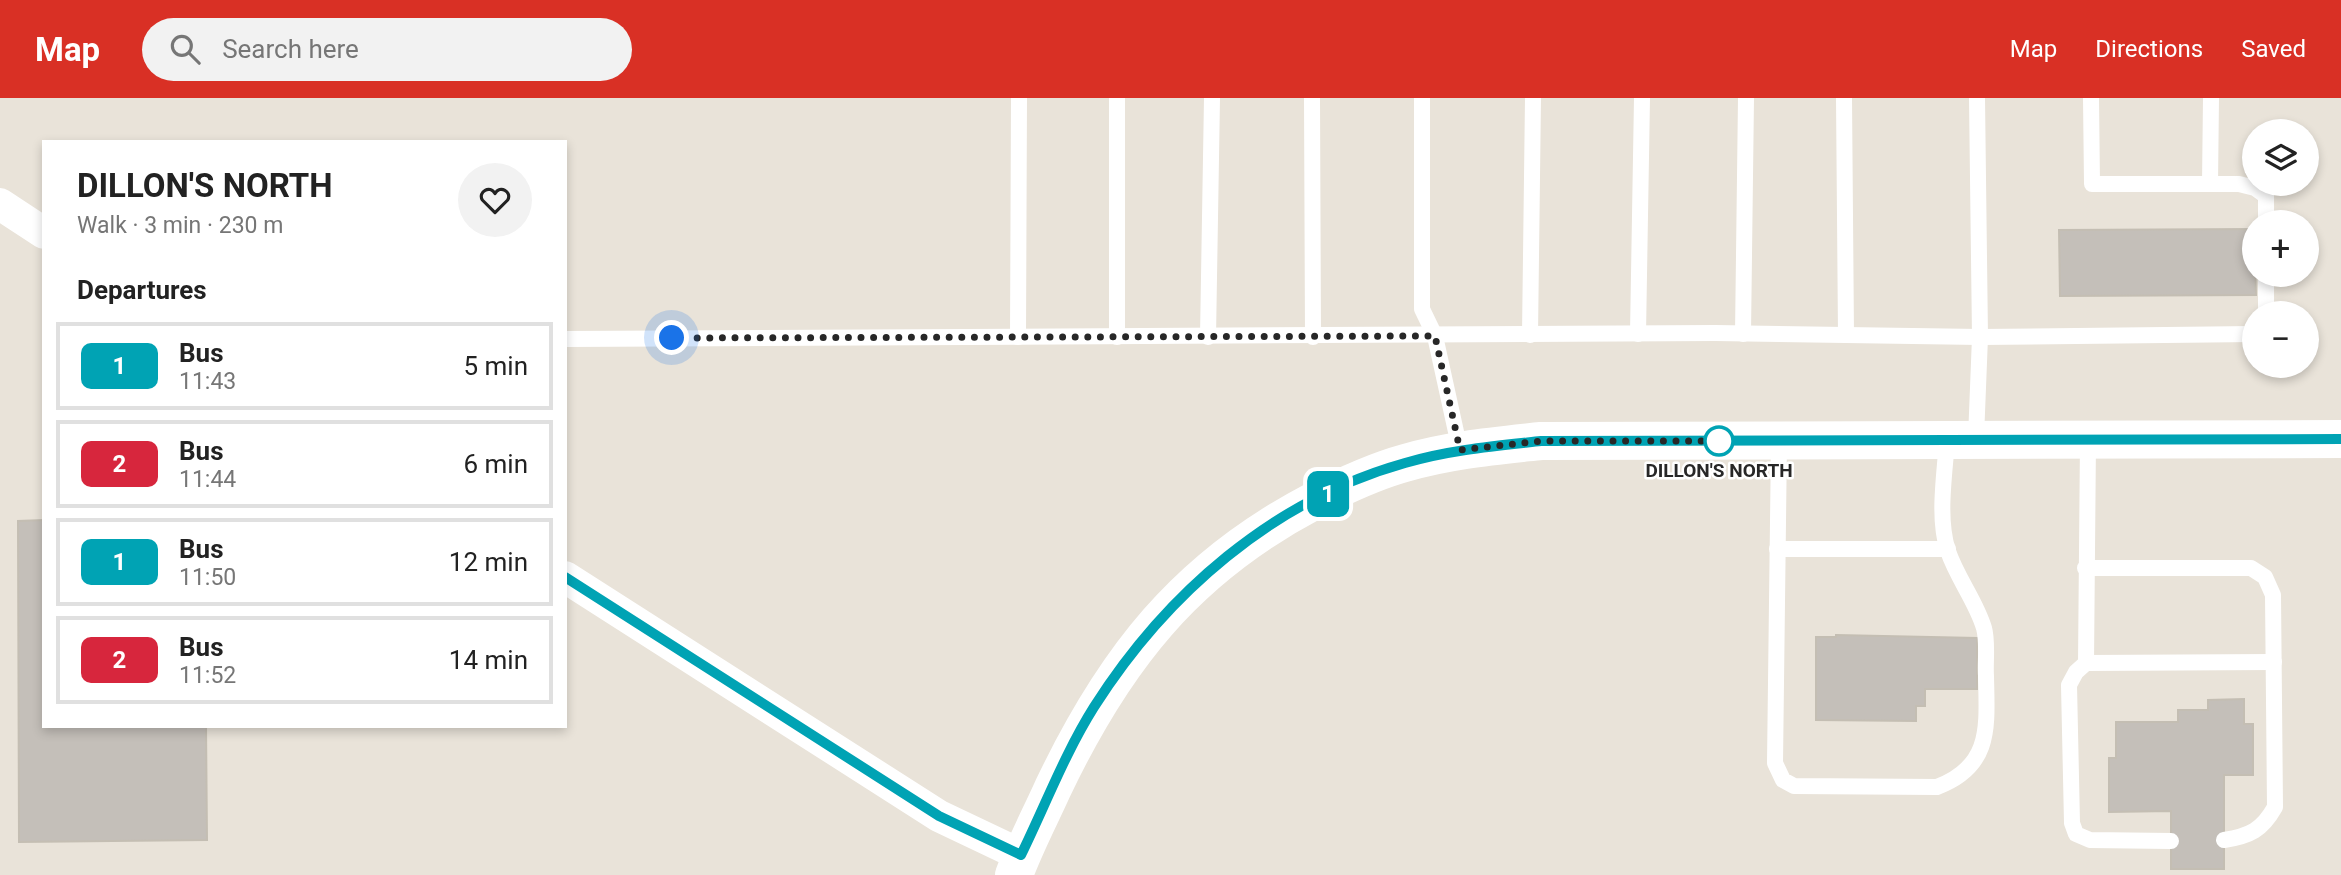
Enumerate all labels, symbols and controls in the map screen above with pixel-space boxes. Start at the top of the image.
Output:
search box [142,18,632,81]
text: Map [35,30,100,69]
icon: search [166,30,204,68]
text: Search here [222,34,359,64]
text: Map [2010,35,2057,63]
text: Directions [2095,35,2203,63]
text: Saved [2241,35,2306,63]
map controls [2242,119,2319,378]
button: layers [2242,119,2319,196]
button: heart [458,163,532,237]
text: DILLON'S NORTH [77,166,333,205]
button: + [2242,210,2319,287]
text: Walk · 3 min · 230 m [77,212,283,239]
text: Departures [77,275,207,305]
button: − [2242,301,2319,378]
your location [654,320,689,355]
text: Bus [179,338,224,368]
text: 5 min [463,351,528,381]
text: 1 [113,352,126,380]
text: 11:43 [179,368,236,395]
marker: DILLON'S NORTH [1704,426,1734,456]
text: Bus [179,436,224,466]
text: 6 min [463,449,528,479]
text: 2 [113,450,126,478]
place label: DILLON'S NORTH [1645,459,1793,482]
text: 11:44 [179,466,236,493]
line badge: 1 [1305,471,1351,517]
text: 1 [1321,480,1335,508]
text: Bus [179,534,224,564]
text: 12 min [449,547,528,577]
text: 1 [113,548,126,576]
text: 11:50 [179,564,236,591]
text: Bus [179,632,224,662]
text: 14 min [449,645,528,675]
text: 2 [113,646,126,674]
text: 11:52 [179,662,236,689]

